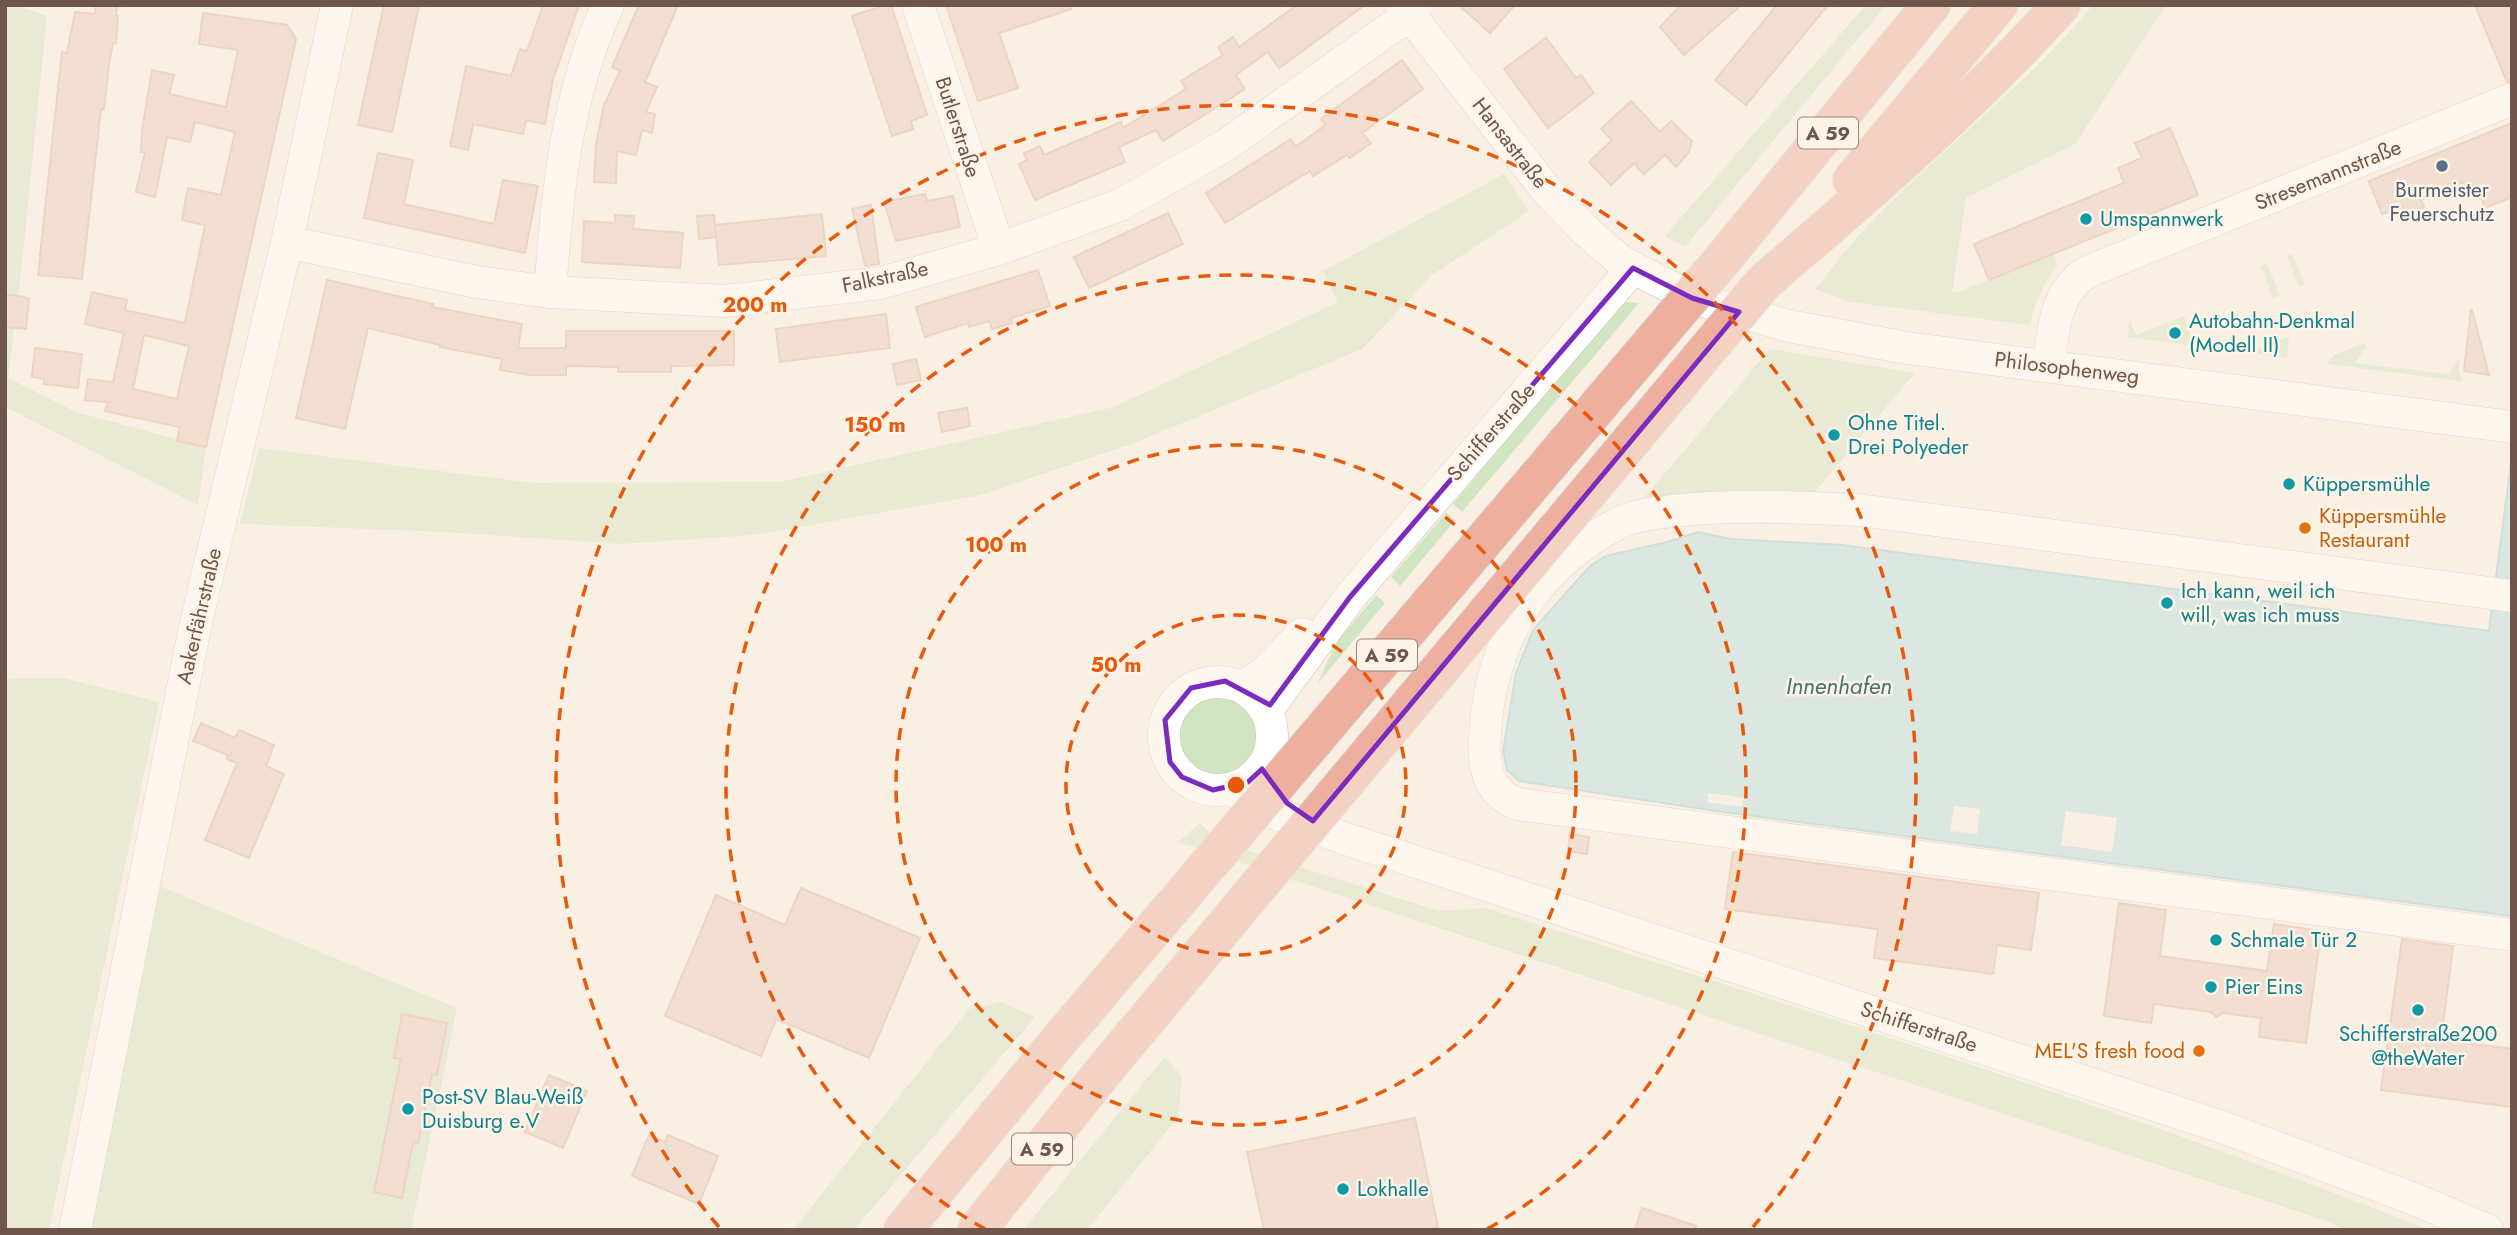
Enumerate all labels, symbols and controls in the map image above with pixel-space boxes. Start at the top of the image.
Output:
street label: Butlerstraße [928,73,988,181]
street label: Hansastraße [1465,91,1555,195]
road number: A 59 [1798,118,1858,148]
street label: Stresemannstraße [2250,132,2406,218]
marker: Burmeister Feuerschutz [2434,158,2450,174]
place label: Burmeister Feuerschutz [2390,175,2495,229]
place label: Umspannwerk [2100,204,2224,234]
marker: Umspannwerk [2078,211,2094,227]
street label: Falkstraße [839,253,931,301]
text: 200 m [722,290,788,320]
place label: Autobahn-Denkmal (Modell II) [2189,306,2355,360]
marker: Autobahn-Denkmal (Modell II) [2167,325,2183,341]
street label: Philosophenweg [1993,344,2141,392]
street label: Schifferstraße [1440,376,1542,488]
place label: Ohne Titel. Drei Polyeder [1848,408,1969,462]
text: 150 m [844,410,906,440]
marker: Ohne Titel. Drei Polyeder [1826,427,1842,443]
place label: Küppersmühle [2303,469,2431,499]
marker: Küppersmühle [2281,476,2297,492]
place label: Küppersmühle Restaurant [2319,501,2447,555]
marker: Küppersmühle Restaurant [2297,520,2313,536]
text: 100 m [965,530,1027,560]
street label: Aakerfährstraße [169,545,229,687]
place label: Ich kann, weil ich will, was ich muss [2181,576,2339,630]
marker: Ich kann, weil ich will, was ich muss [2159,595,2175,611]
road number: A 59 [1357,640,1417,670]
text: 50 m [1091,650,1141,680]
water label: Innenhafen [1786,669,1892,703]
centre of rings [1224,773,1248,797]
place label: Schmale Tür 2 [2230,925,2357,955]
marker: Schmale Tür 2 [2208,932,2224,948]
place label: Pier Eins [2225,972,2303,1002]
marker: Pier Eins [2203,979,2219,995]
street label: Schifferstraße [1857,994,1982,1060]
marker: Schifferstraße200 @theWater [2410,1002,2426,1018]
place label: Schifferstraße200 @theWater [2339,1019,2497,1073]
place label: MEL'S fresh food [2035,1036,2185,1066]
marker: MEL'S fresh food [2191,1043,2207,1059]
place label: Post-SV Blau-Weiß Duisburg e.V [422,1082,583,1136]
marker: Post-SV Blau-Weiß Duisburg e.V [400,1101,416,1117]
road number: A 59 [1012,1134,1072,1164]
place label: Lokhalle [1357,1174,1429,1204]
marker: Lokhalle [1335,1181,1351,1197]

